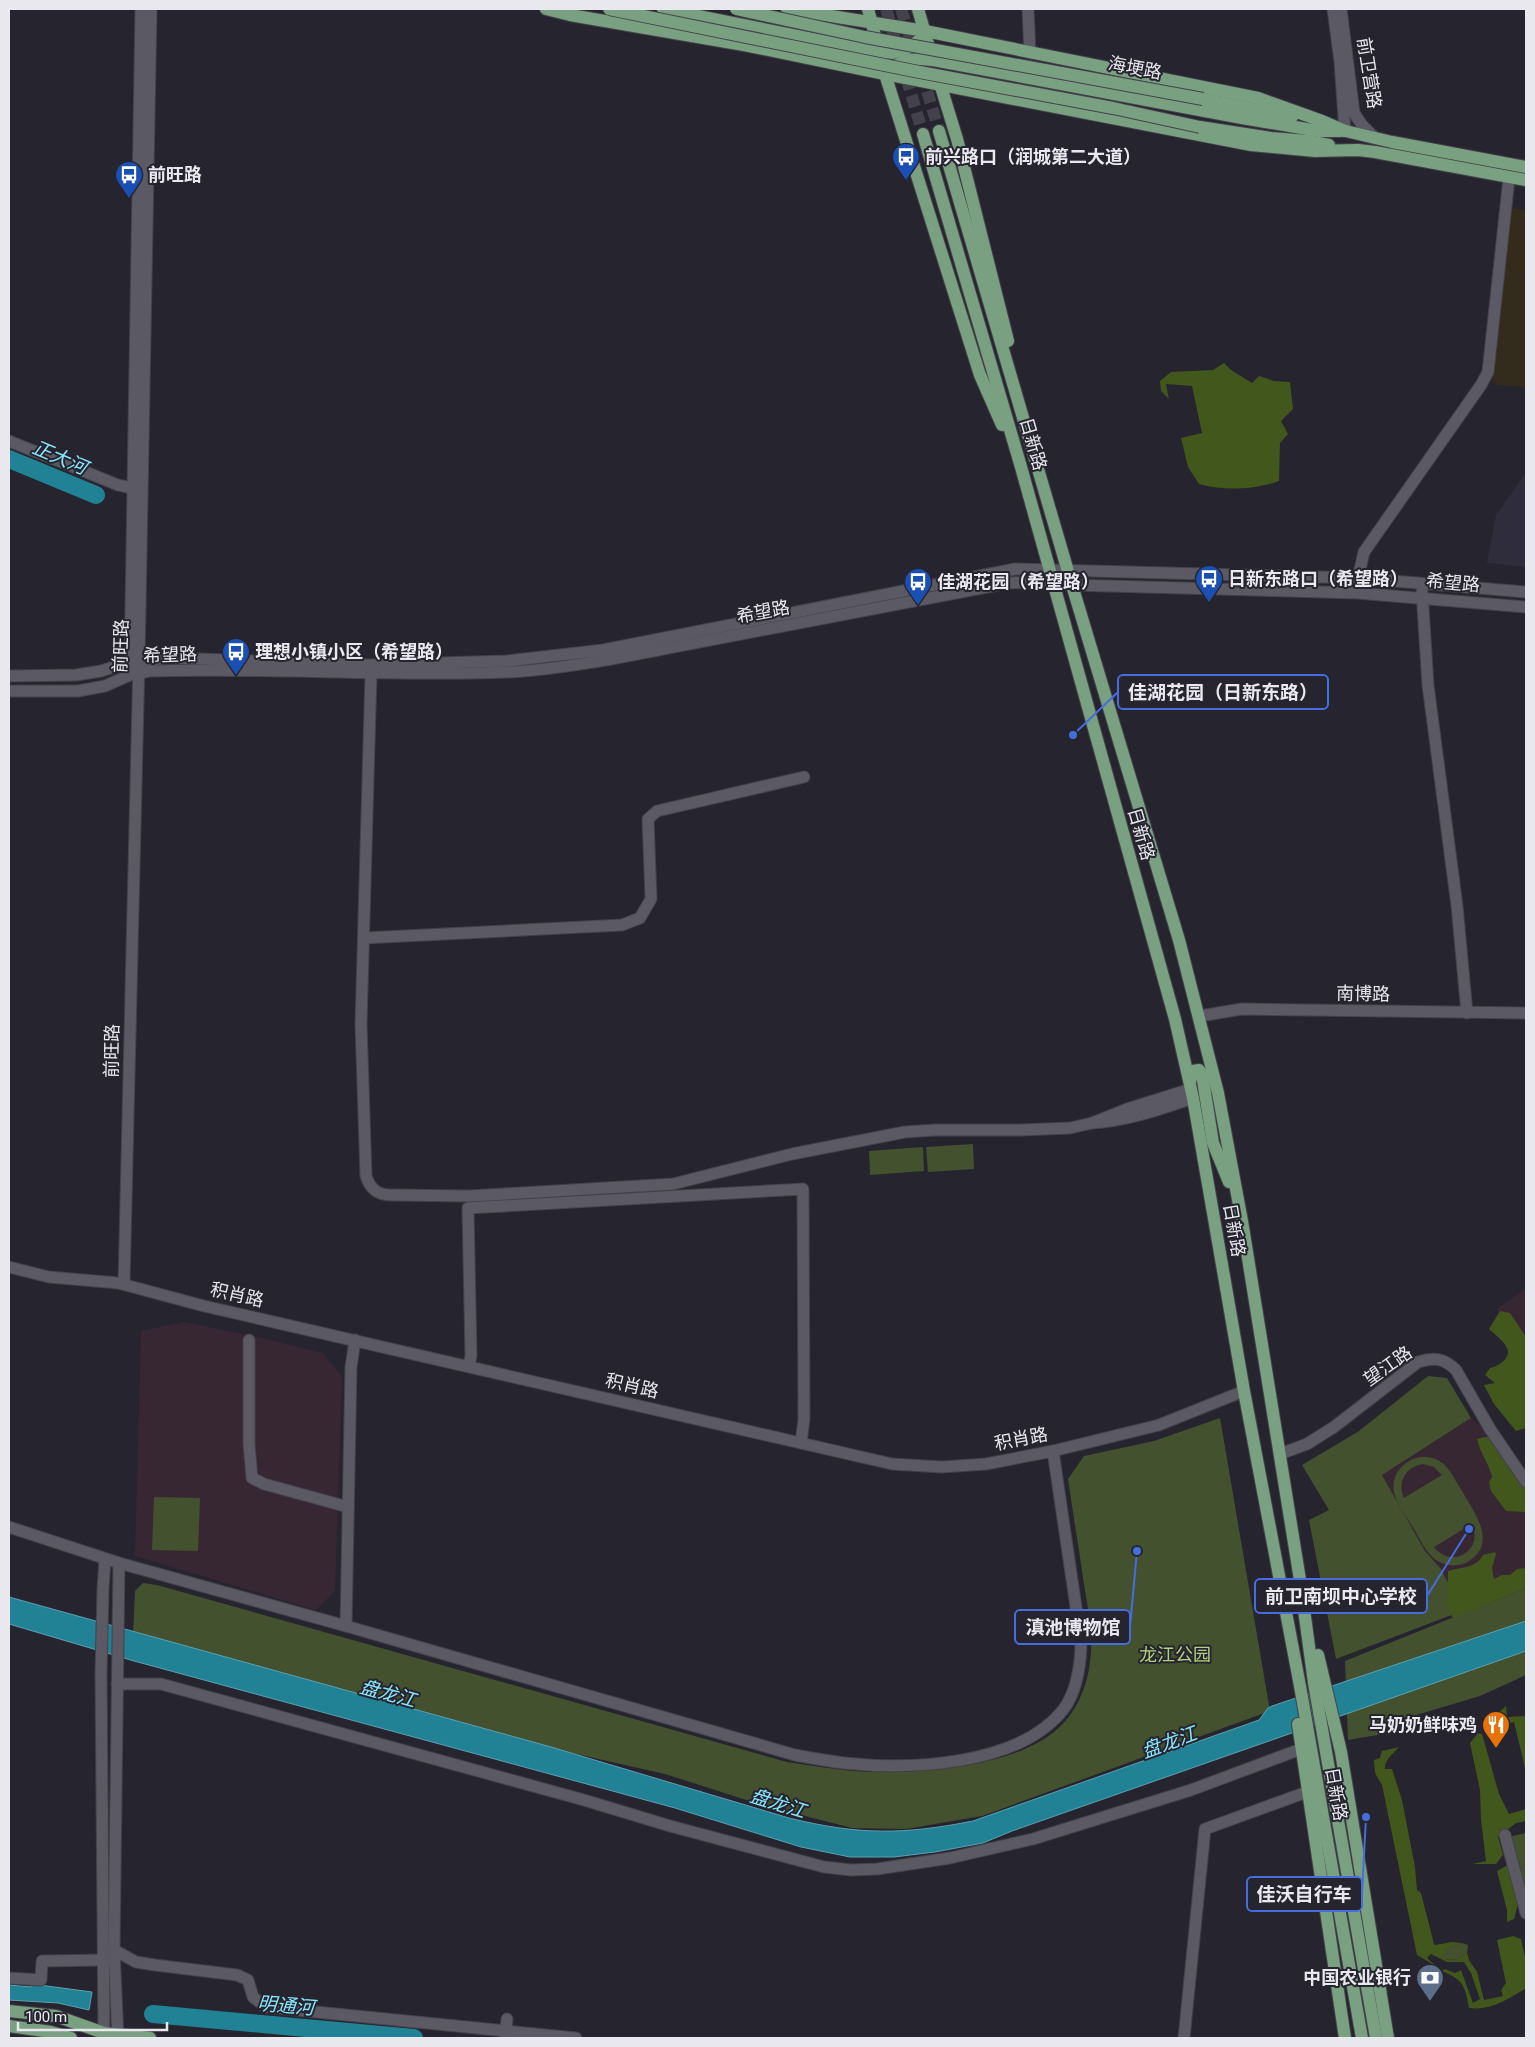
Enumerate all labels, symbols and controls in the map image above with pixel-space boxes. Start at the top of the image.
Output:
street label: 前卫营路 [1353,36,1385,110]
street label: 海埂路 [1107,52,1164,83]
bus stop icon: 前兴路口（润城第二大道） [891,142,921,181]
place label: 前兴路口（润城第二大道） [925,146,1141,167]
bus stop icon: 前旺路 [114,160,144,199]
place label: 前旺路 [148,164,202,185]
street label: 日新路 [1016,415,1051,473]
water label: 正大河 [29,436,94,481]
bus stop icon: 日新东路口（希望路） [1194,564,1224,603]
bus stop icon: 佳湖花园（希望路） [903,567,933,606]
place label: 日新东路口（希望路） [1228,568,1408,589]
street label: 希望路 [1425,570,1481,595]
place label: 佳湖花园（希望路） [937,571,1099,592]
street label: 希望路 [734,596,791,627]
street label: 前旺路 [109,619,132,673]
bus stop icon: 理想小镇小区（希望路） [221,637,251,676]
place label: 理想小镇小区（希望路） [255,641,453,662]
street label: 希望路 [143,643,197,666]
callout: 佳湖花园（日新东路） [1118,675,1328,709]
text: 佳湖花园（日新东路） [1128,681,1318,704]
street label: 日新路 [1124,805,1159,863]
street label: 南博路 [1336,983,1390,1004]
street label: 前旺路 [101,1024,122,1078]
street label: 日新路 [1219,1202,1250,1258]
street label: 积肖路 [208,1278,266,1311]
street label: 望江路 [1360,1342,1416,1390]
street label: 积肖路 [603,1369,661,1402]
street label: 积肖路 [992,1423,1049,1454]
callout: 前卫南坝中心学校 [1255,1579,1427,1613]
text: 前卫南坝中心学校 [1265,1585,1417,1608]
callout: 滇池博物馆 [1015,1610,1130,1644]
text: 滇池博物馆 [1025,1616,1121,1639]
park label: 龙江公园 [1139,1644,1211,1665]
water label: 盘龙江 [357,1675,420,1712]
restaurant icon: 马奶奶鲜味鸡 [1481,1710,1511,1749]
place label: 马奶奶鲜味鸡 [1369,1714,1477,1735]
water label: 盘龙江 [1138,1721,1202,1763]
street label: 日新路 [1321,1766,1352,1822]
water label: 盘龙江 [747,1784,810,1823]
callout: 佳沃自行车 [1247,1877,1362,1911]
text: 佳沃自行车 [1256,1883,1352,1906]
bank icon: 中国农业银行 [1415,1963,1445,2002]
place label: 中国农业银行 [1303,1967,1411,1988]
water label: 明通河 [257,1992,319,2020]
scale bar [18,2000,166,2032]
text: 100 m [25,2008,67,2026]

